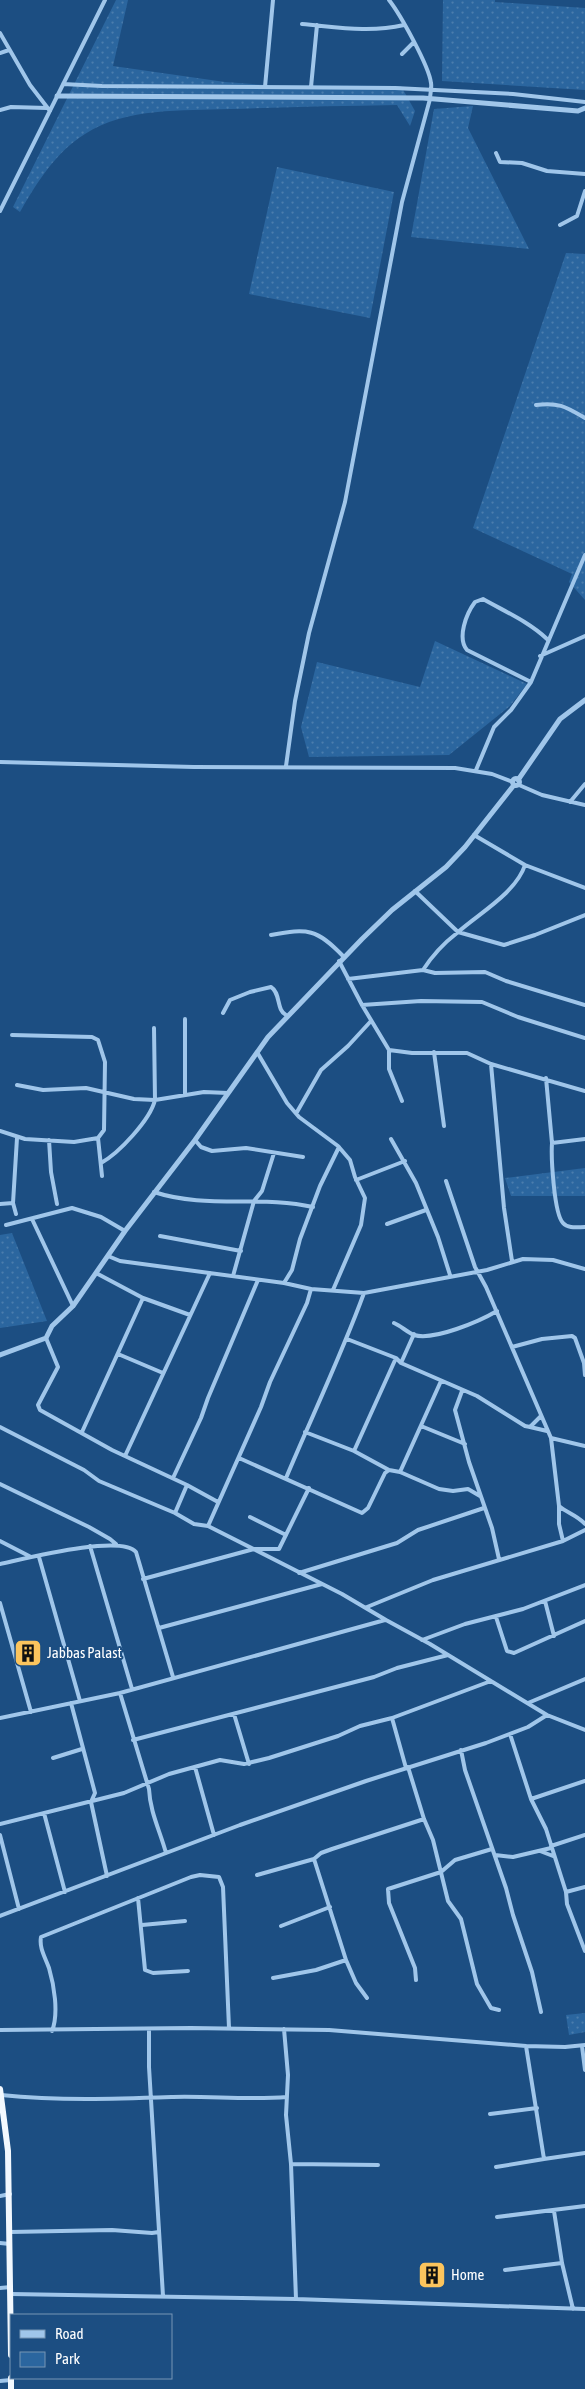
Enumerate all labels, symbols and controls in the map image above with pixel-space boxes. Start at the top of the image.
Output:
building icon: Jabbas Palast [13,1638,43,1668]
place label: Jabbas Palast [47,1644,122,1661]
building icon: Home [417,2260,447,2290]
place label: Home [451,2266,485,2283]
legend [10,2314,172,2379]
text: Road [55,2325,84,2342]
text: Park [55,2350,80,2367]

